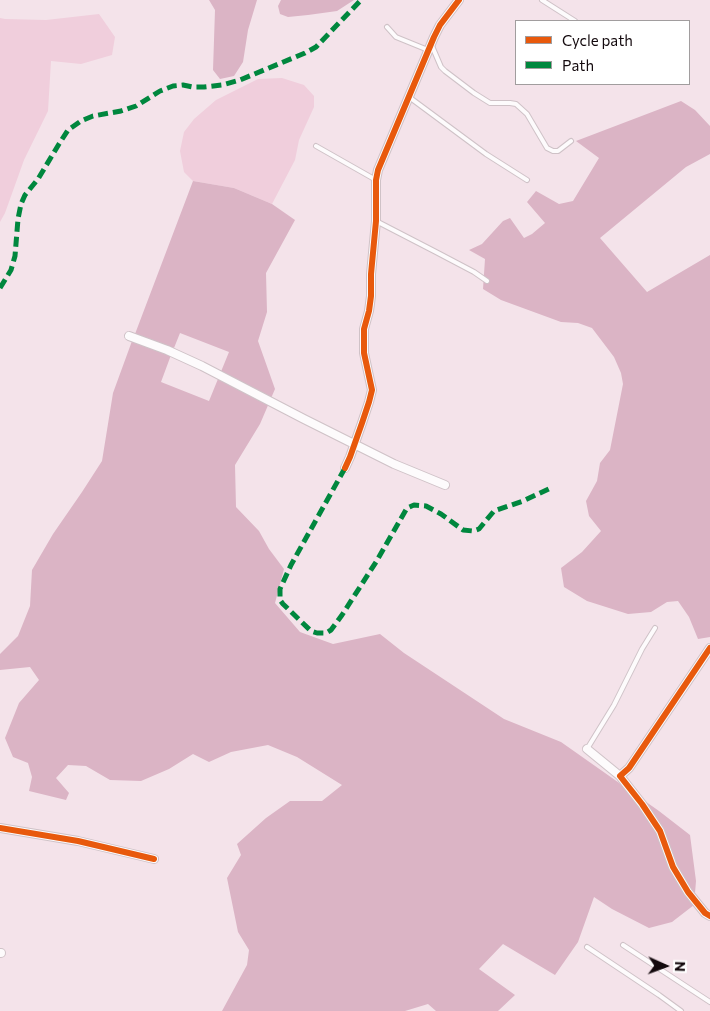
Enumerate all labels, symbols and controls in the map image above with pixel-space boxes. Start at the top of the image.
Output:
legend [515,20,690,85]
text: Cycle path [562,31,633,49]
text: Path [562,56,594,74]
north arrow [640,941,690,991]
text: N [672,961,689,972]

